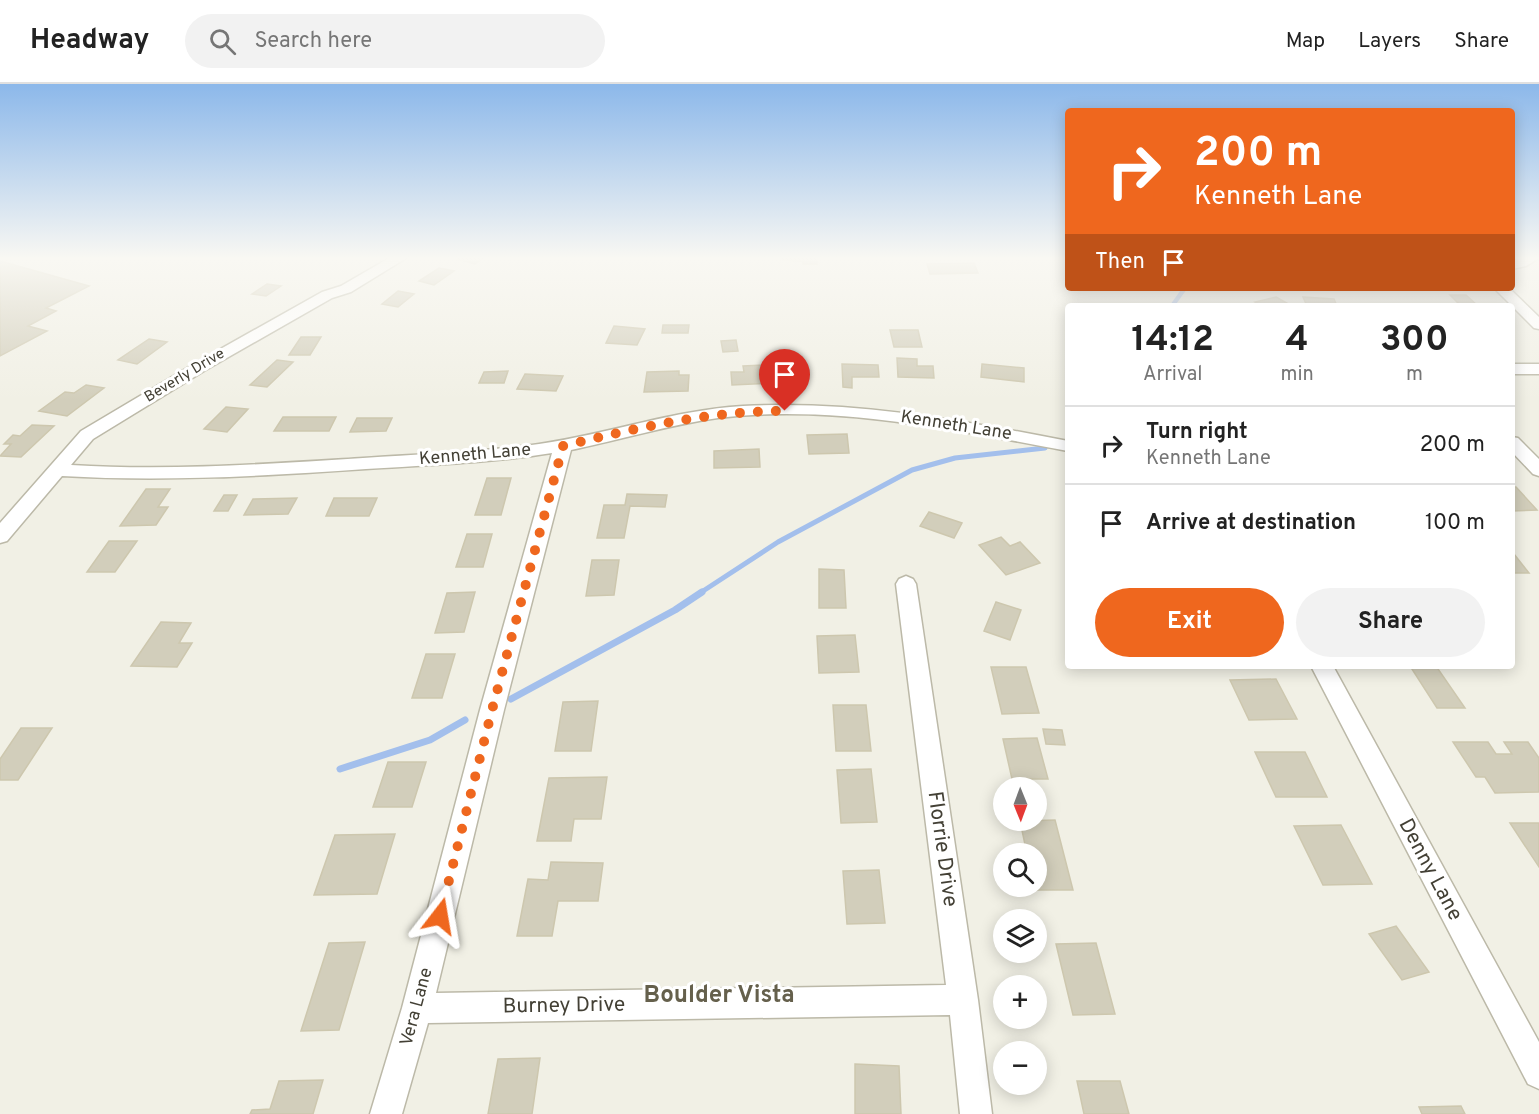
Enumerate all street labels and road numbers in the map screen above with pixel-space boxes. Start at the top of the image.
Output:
street label: Beverly Drive [141,345,229,407]
street label: Kenneth Lane [899,406,1013,446]
street label: Kenneth Lane [418,439,532,471]
street label: Florrie Drive [921,789,963,909]
street label: Denny Lane [1392,814,1468,926]
street label: Vera Lane [396,965,438,1049]
street label: Burney Drive [502,991,626,1021]

